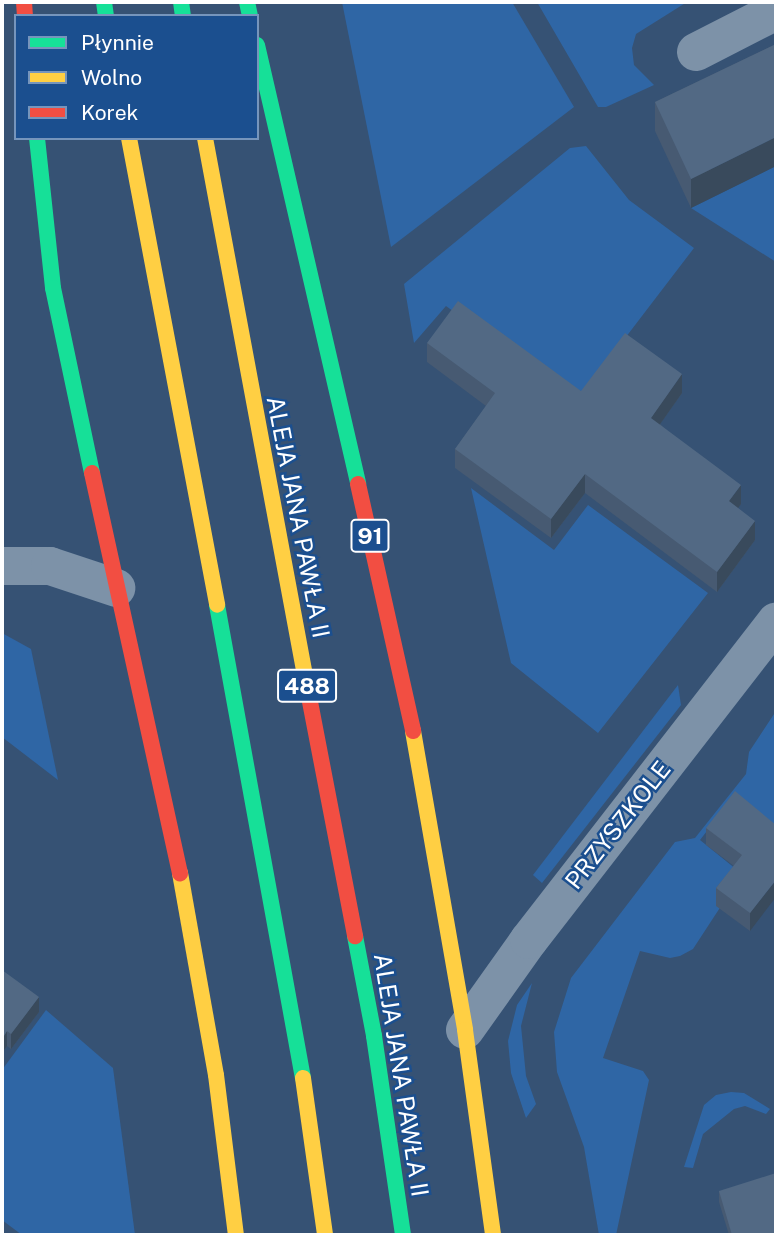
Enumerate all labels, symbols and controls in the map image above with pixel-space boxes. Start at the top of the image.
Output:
legend [14,14,259,140]
text: Płynnie [81,30,154,55]
text: Wolno [81,65,142,90]
text: Korek [81,100,138,125]
street label: ALEJA JANA PAWŁA II [260,394,336,640]
road number: 91 [349,516,391,556]
road number: 488 [276,666,338,706]
street label: PRZYSZKOLE [559,755,677,895]
street label: ALEJA JANA PAWŁA II [368,951,434,1199]

